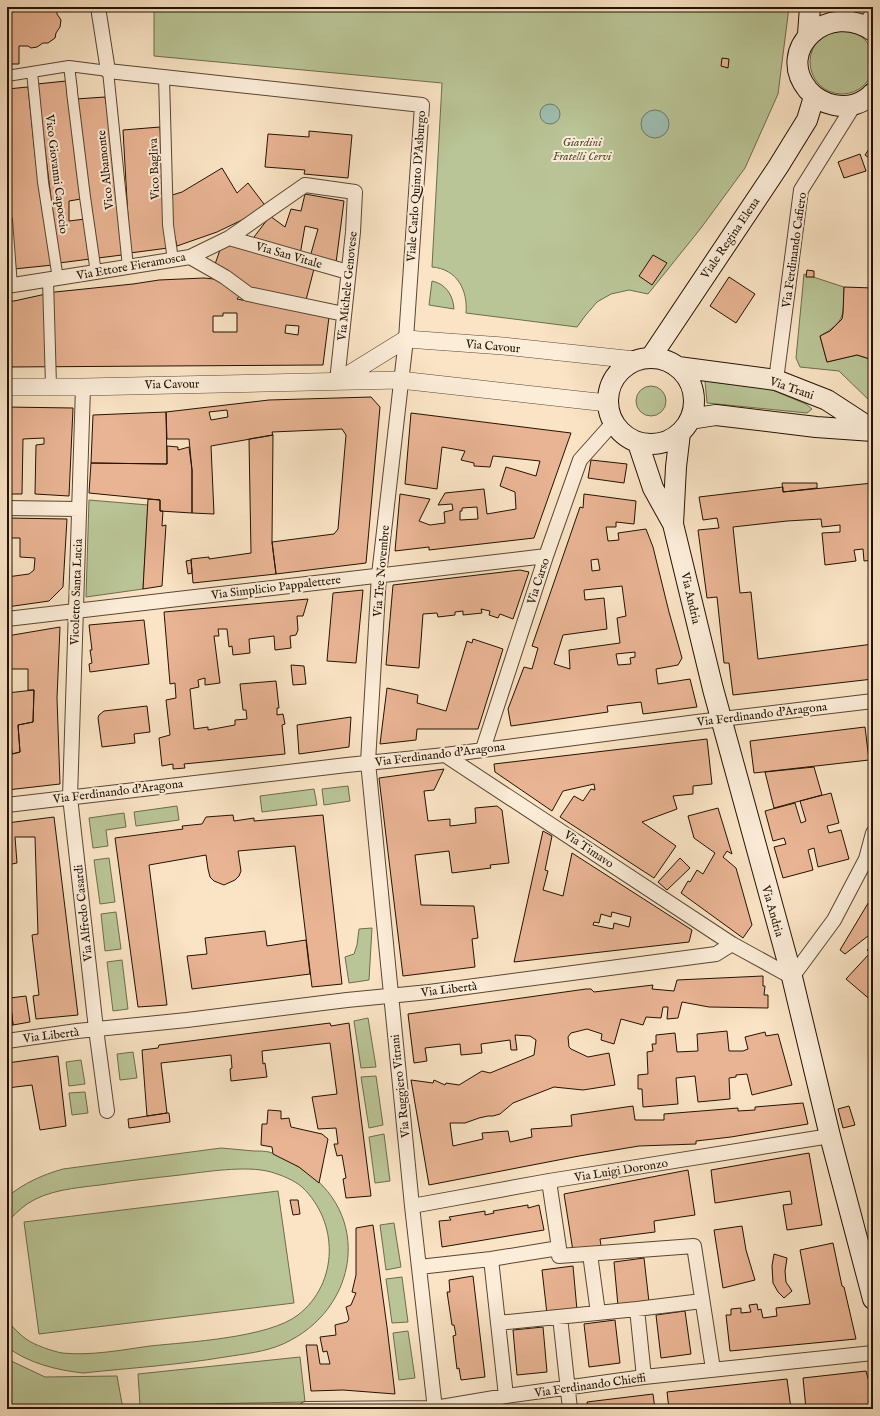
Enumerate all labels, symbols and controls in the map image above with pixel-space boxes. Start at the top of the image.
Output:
street label: Viale Carlo Quinto D'Asburgo [404,109,429,263]
street label: Vico Giovanni Capoccio [41,113,71,235]
street label: Vico Albamonte [94,129,117,211]
park label: Giardini Fratelli Cervi [553,135,613,164]
street label: Vico Bagliva [146,137,163,201]
street label: Via Ferdinando Cafiero [779,191,810,310]
street label: Viale Regina Elena [697,194,764,283]
street label: Via Michele Genovese [334,230,361,343]
street label: Via San Vitale [253,239,324,272]
street label: Via Ettore Fieramosca [74,249,188,284]
street label: Via Cavour [464,337,521,356]
street label: Via Trani [767,374,816,403]
street label: Via Cavour [143,377,200,392]
street label: Via Tre Novembre [370,524,393,618]
street label: Vicoletto Santa Lucia [67,538,86,647]
street label: Via Carso [524,556,553,607]
street label: Via Andria [677,570,704,626]
street label: Via Simplicio Pappalettere [209,572,342,604]
street label: Via Ferdinando d'Aragona [695,699,829,730]
street label: Via Ferdinando d'Aragona [373,739,507,770]
street label: Via Ferdinando d'Aragona [51,776,185,807]
street label: Via Timavo [560,827,617,872]
street label: Via Alfredo Casardi [71,864,96,963]
street label: Via Andria [758,883,787,939]
street label: Via Libertà [419,979,479,1000]
street label: Via Libertà [21,1025,81,1046]
street label: Via Ruggiero Vitrani [388,1034,413,1139]
street label: Via Luigi Doronzo [572,1156,669,1185]
street label: Via Ferdinando Chieffi [532,1370,647,1401]

